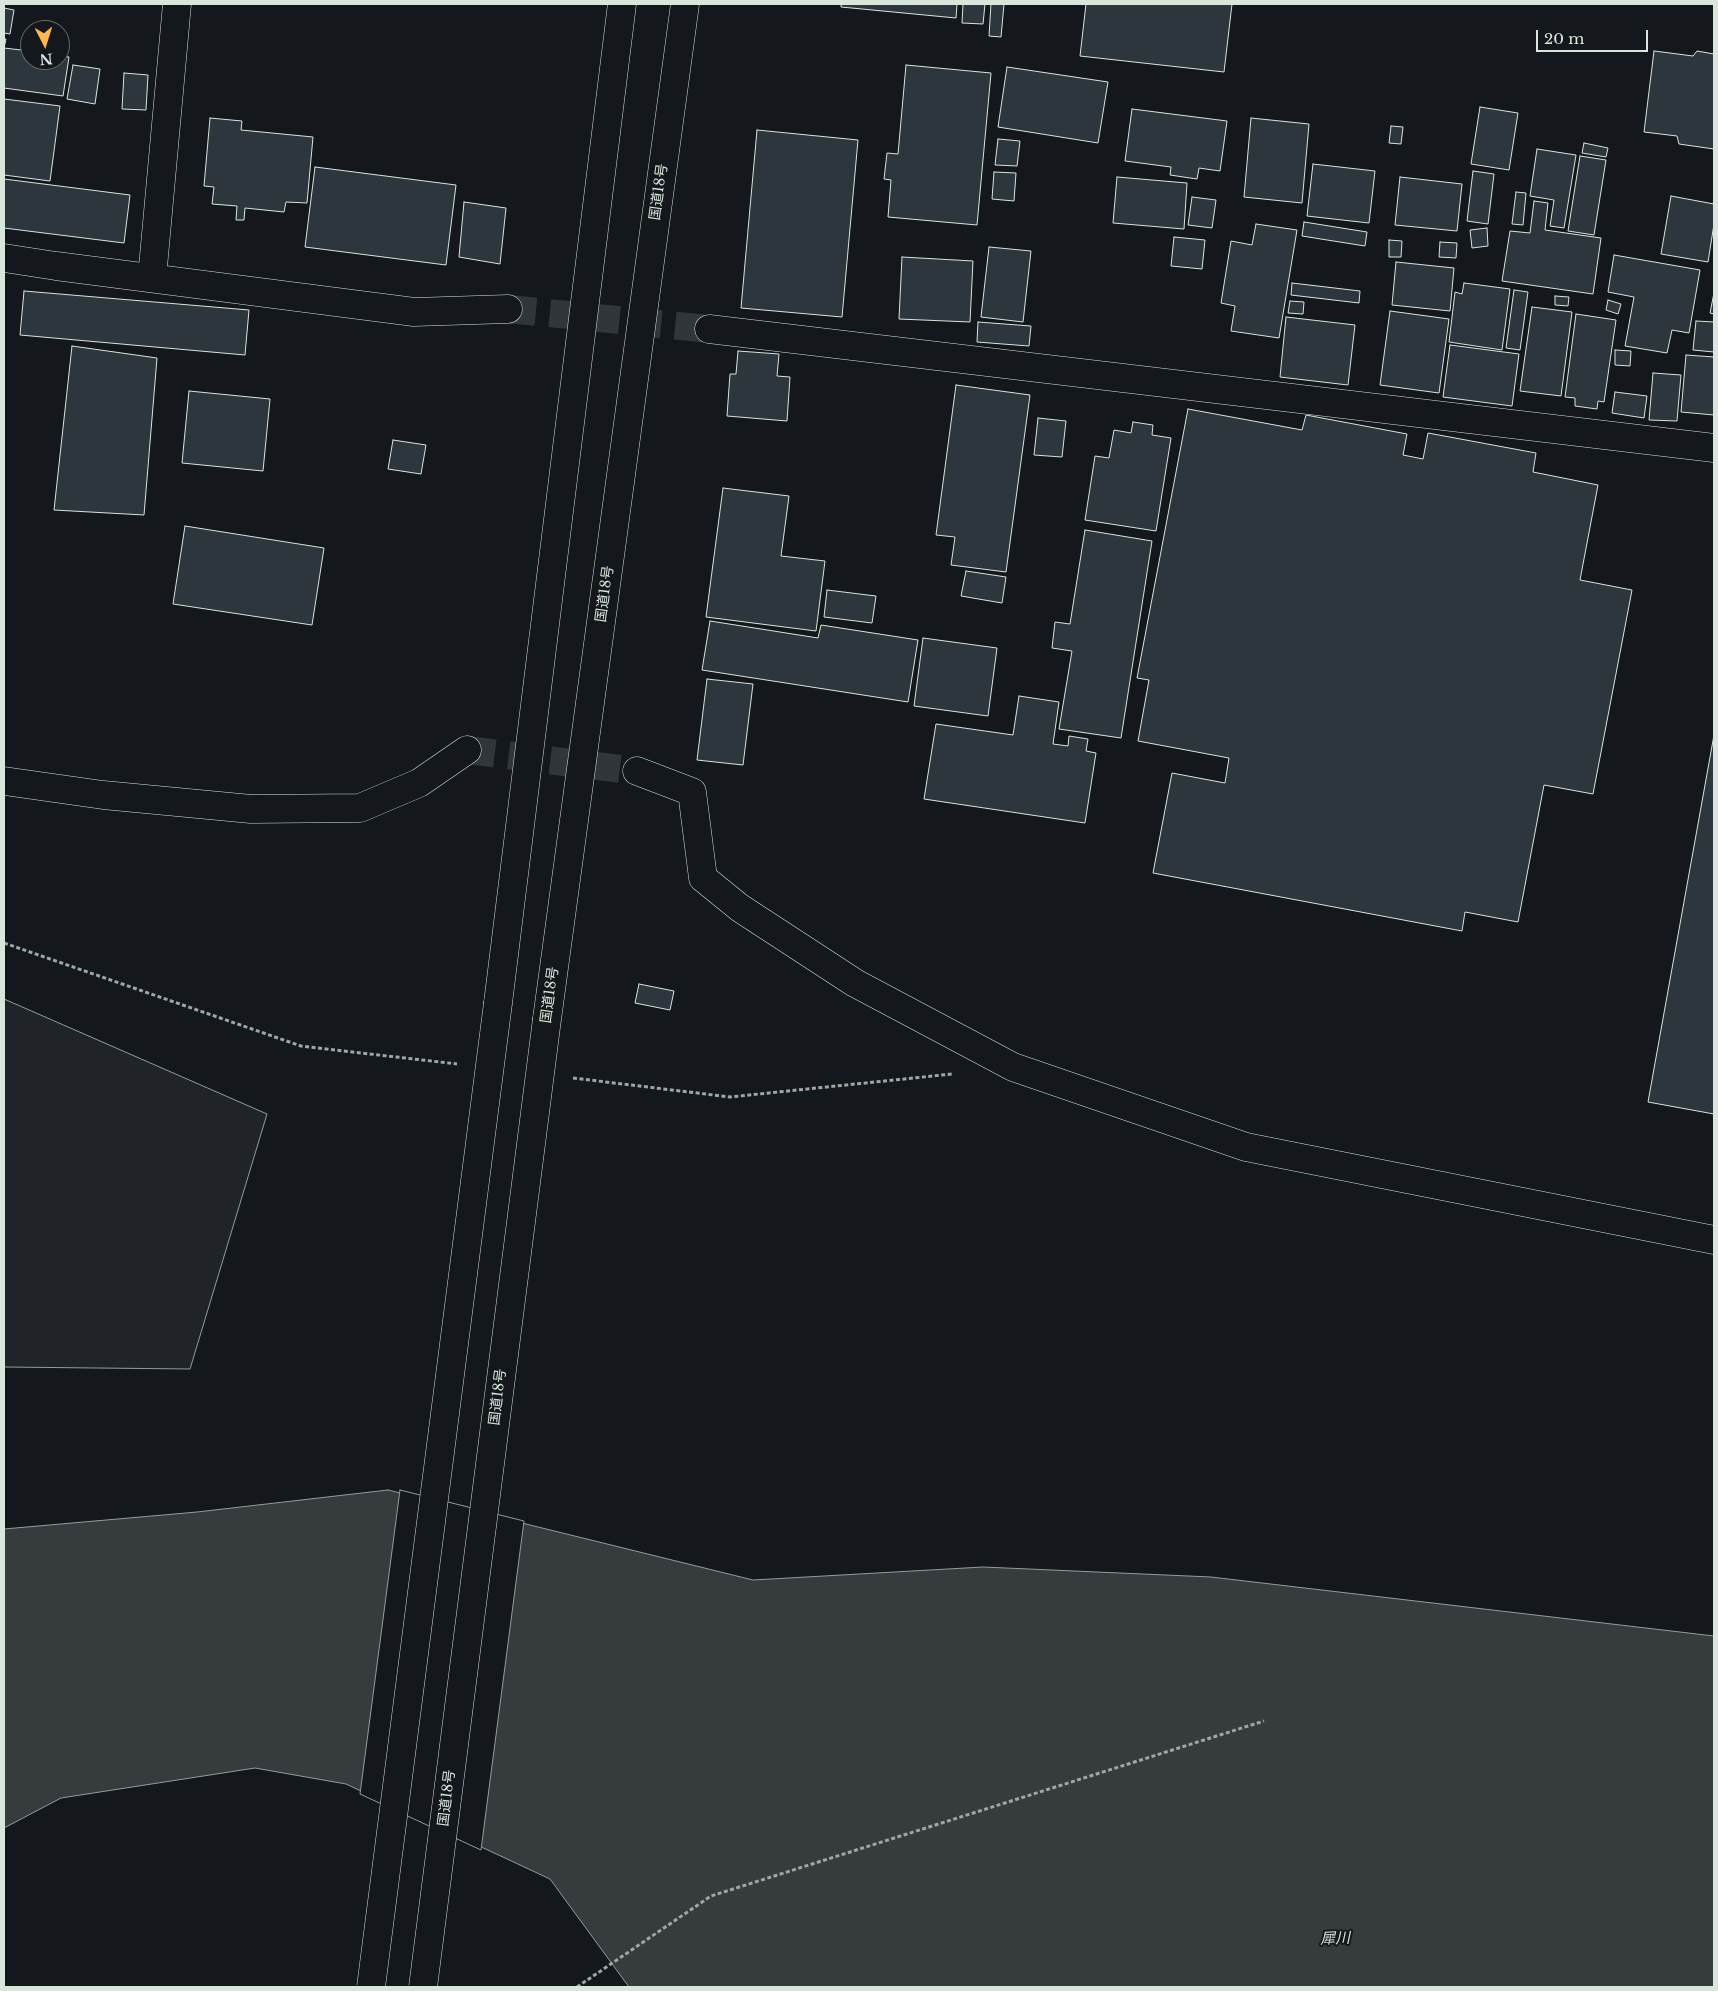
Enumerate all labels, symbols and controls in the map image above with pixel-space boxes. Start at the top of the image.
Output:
north arrow [20,20,70,70]
scale bar [1538,20,1650,52]
text: 20 m [1544,29,1584,48]
text: N [39,49,54,68]
street label: 国道18号 [647,163,671,221]
street label: 国道18号 [593,565,617,623]
street label: 国道18号 [538,966,562,1024]
street label: 国道18号 [486,1368,510,1426]
street label: 国道18号 [435,1769,459,1827]
water label: 犀川 [1320,1929,1350,1949]

